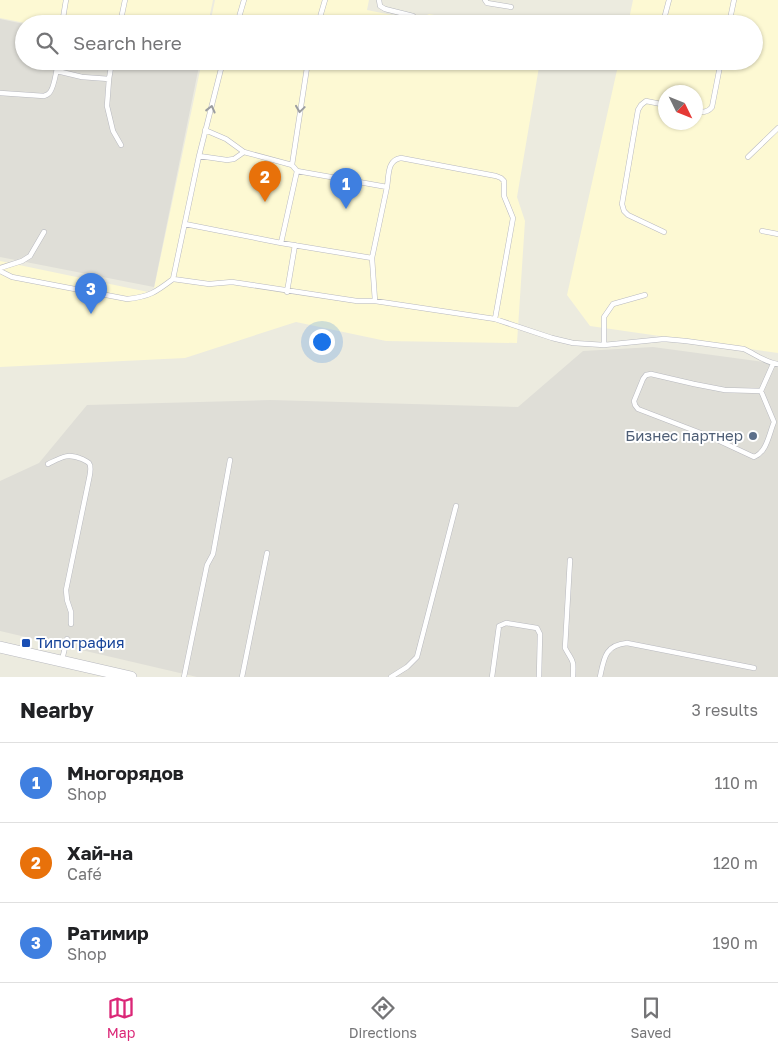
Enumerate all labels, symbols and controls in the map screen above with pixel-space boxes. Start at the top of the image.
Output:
search box [15,15,763,70]
icon: search [33,29,61,57]
text: Search here [73,31,182,54]
north arrow [658,85,703,130]
one-way arrow [205,104,216,113]
one-way arrow [296,105,306,114]
pin: 2 [249,161,281,202]
pin: 1 [330,168,362,209]
pin: 3 [75,273,107,314]
your location [309,329,335,355]
place label: Бизнес партнер [625,426,743,444]
marker: Бизнес партнер [747,430,759,442]
place label: Типография [36,633,125,651]
marker: Типография [20,637,32,649]
text: Nearby [20,697,94,723]
text: 3 results [691,700,758,720]
text: Многорядов [67,761,184,784]
text: 1 [32,773,40,793]
text: 110 m [714,773,758,793]
text: Shop [67,784,107,804]
text: Хай-на [67,841,133,864]
text: 2 [31,853,41,873]
text: 120 m [713,853,758,873]
text: Café [67,864,102,884]
text: Ратимир [67,921,149,944]
text: 3 [31,933,41,953]
text: 190 m [712,933,758,953]
text: Shop [67,944,107,964]
tab: Map [107,994,135,1041]
tab: Directions [349,994,417,1041]
tab: Saved [630,994,671,1041]

